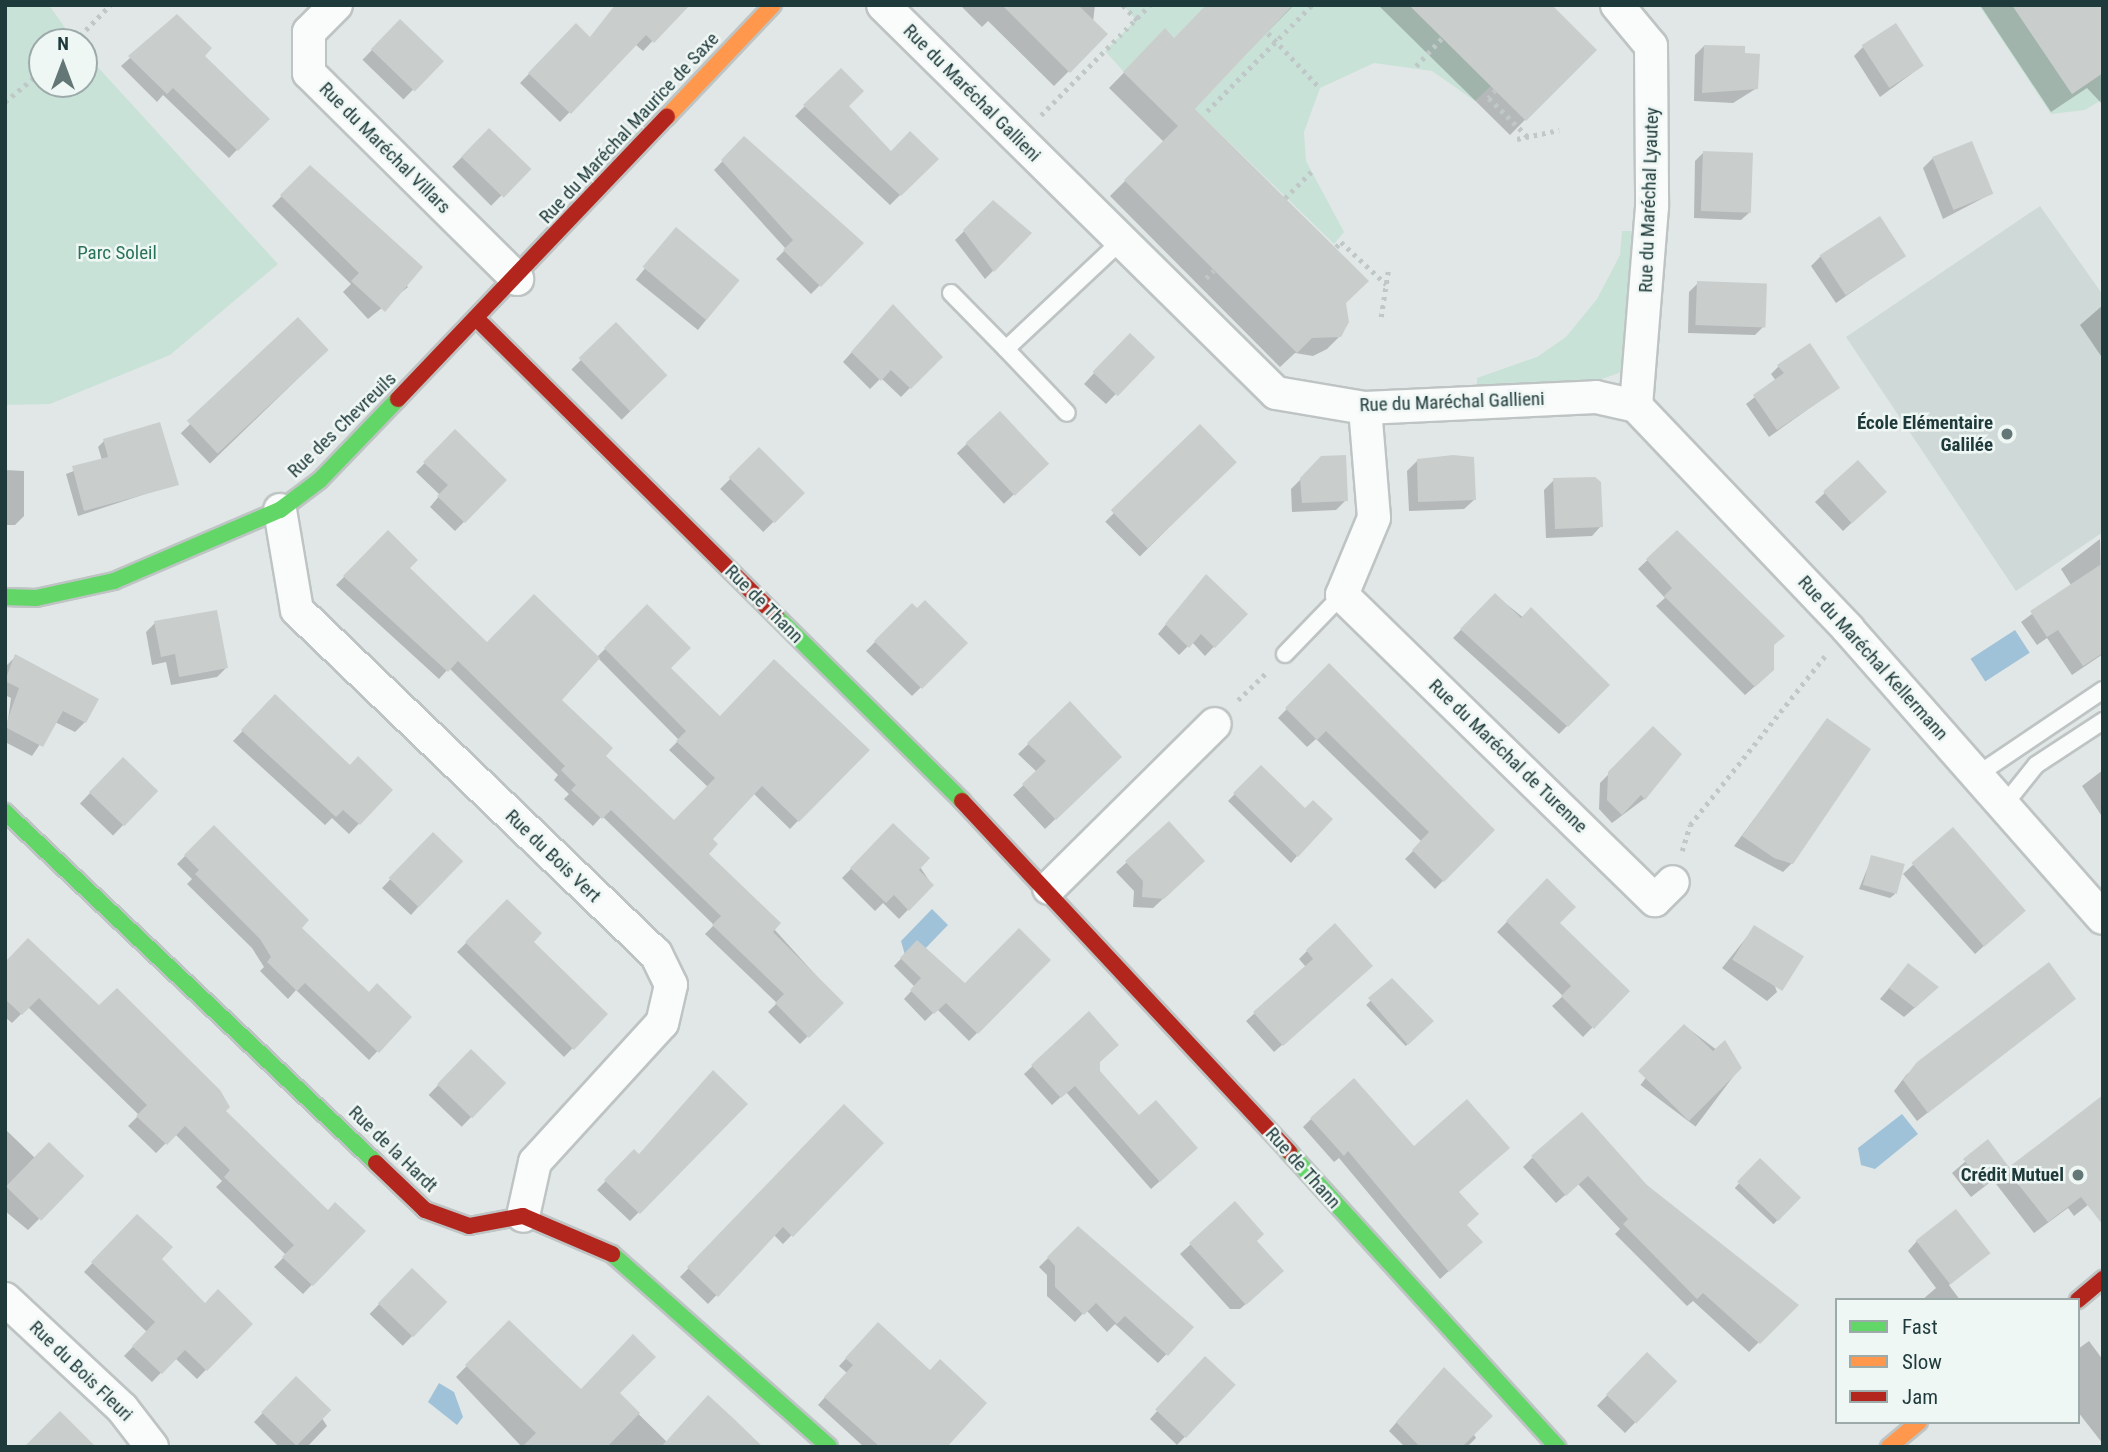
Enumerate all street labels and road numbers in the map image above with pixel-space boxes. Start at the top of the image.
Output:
street label: Rue du Maréchal Gallieni [898,19,1046,167]
street label: Rue du Maréchal Maurice de Saxe [534,28,724,228]
street label: Rue du Maréchal Villars [315,78,455,218]
street label: Rue du Maréchal Lyautey [1634,107,1664,293]
street label: Rue des Chevreuils [283,368,401,482]
street label: Rue du Maréchal Gallieni [1359,387,1545,417]
street label: Rue de Thann [720,560,808,648]
street label: Rue du Maréchal Kellermann [1793,571,1953,745]
street label: Rue du Maréchal de Turenne [1424,674,1592,838]
street label: Rue du Bois Vert [501,805,605,907]
street label: Rue de la Hardt [344,1101,442,1197]
street label: Rue de Thann [1260,1123,1346,1213]
street label: Rue du Bois Fleuri [25,1316,137,1426]

